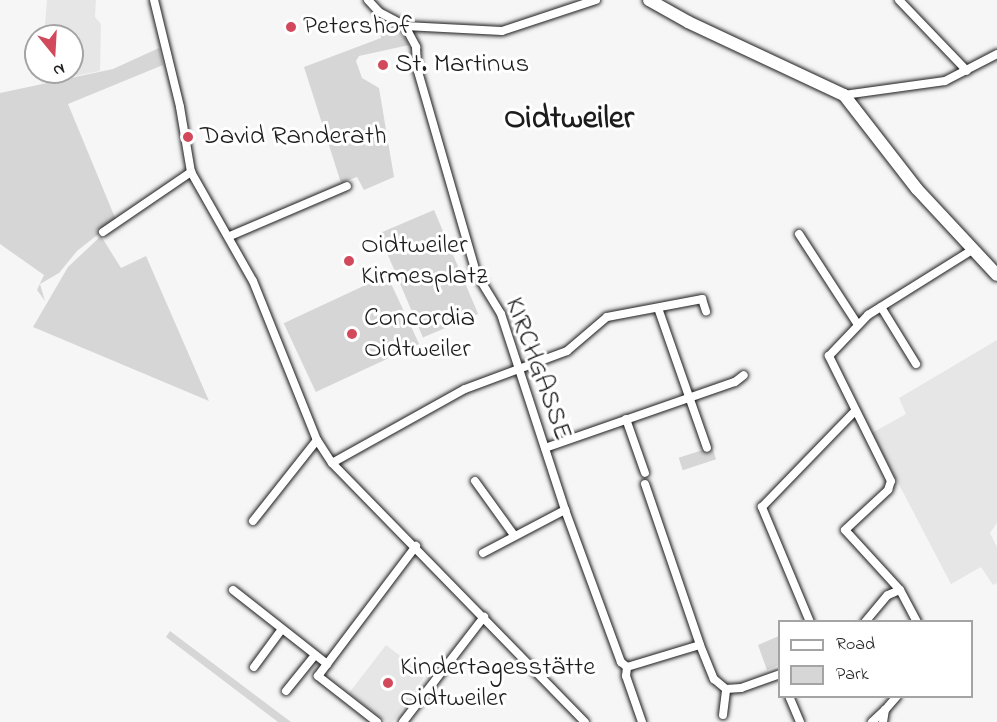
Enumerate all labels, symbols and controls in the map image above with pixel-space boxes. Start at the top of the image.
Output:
place label: Petershof [303,11,412,43]
marker: Petershof [284,20,298,34]
north arrow [24,24,84,84]
place label: St. Martinus [395,49,529,81]
text: N [50,56,68,82]
marker: St. Martinus [376,58,390,72]
district label: Oidtweiler [504,100,634,140]
place label: David Randerath [200,121,387,153]
marker: David Randerath [181,130,195,144]
place label: Oidtweiler Kirmesplatz [361,229,487,292]
marker: Oidtweiler Kirmesplatz [342,254,356,268]
street label: KIRCHGASSE [497,293,579,445]
place label: Concordia Oidtweiler [364,302,475,365]
marker: Concordia Oidtweiler [345,327,359,341]
legend [778,620,973,698]
text: Road [836,632,875,658]
place label: Kindertagesstätte Oidtweiler [400,651,595,714]
text: Park [836,662,869,688]
marker: Kindertagesstätte Oidtweiler [381,676,395,690]

